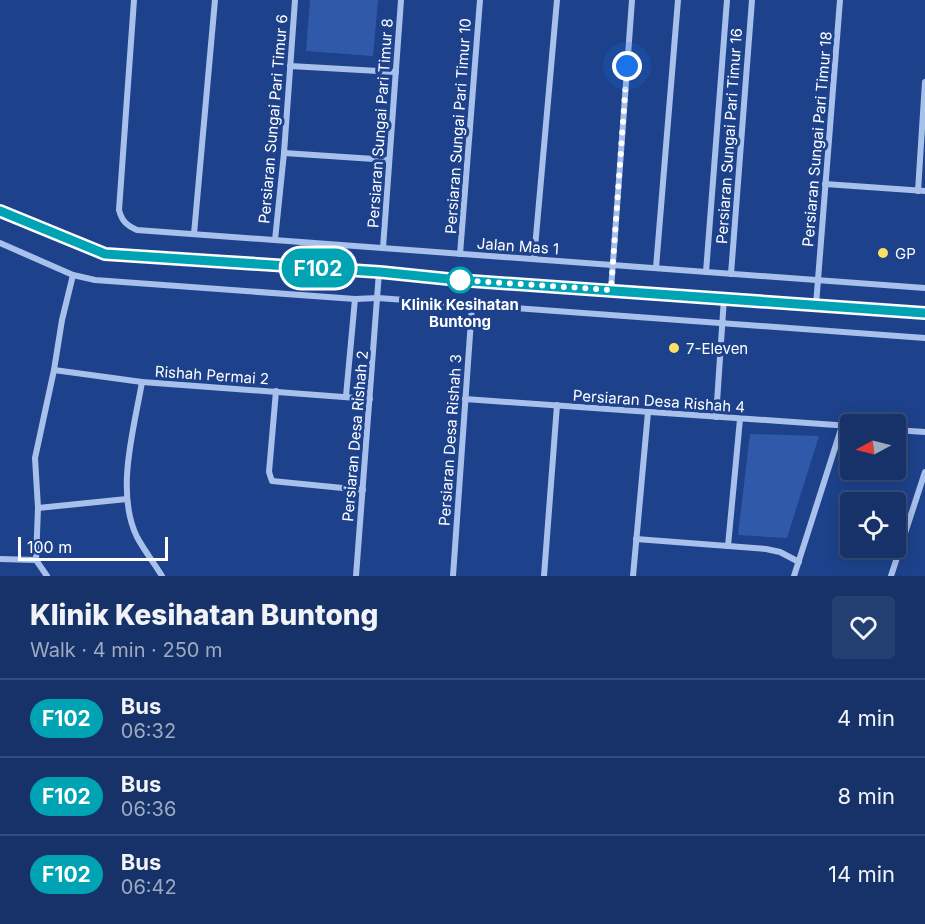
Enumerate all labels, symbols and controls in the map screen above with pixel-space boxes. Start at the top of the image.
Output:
street label: Persiaran Sungai Pari Timur 6 [254,14,292,224]
street label: Persiaran Sungai Pari Timur 10 [441,17,475,235]
street label: Persiaran Sungai Pari Timur 8 [363,18,397,228]
street label: Persiaran Sungai Pari Timur 16 [712,28,746,244]
street label: Persiaran Sungai Pari Timur 18 [798,31,836,247]
your location [612,51,642,81]
street label: Jalan Mas 1 [476,234,560,258]
place label: GP [895,244,916,263]
marker: GP [876,246,890,260]
line badge: F102 [276,248,360,288]
text: F102 [294,256,342,281]
marker: Klinik Kesihatan Buntong [447,267,473,293]
place label: Klinik Kesihatan Buntong [401,295,519,331]
place label: 7-Eleven [686,339,748,358]
marker: 7-Eleven [667,341,681,355]
street label: Persiaran Desa Rishah 2 [338,350,372,522]
street label: Persiaran Desa Rishah 3 [435,354,465,526]
street label: Rishah Permai 2 [154,362,270,388]
street label: Persiaran Desa Rishah 4 [572,386,746,416]
north arrow [840,414,906,480]
map controls [840,414,906,558]
button: locate [840,492,906,558]
scale bar [18,534,168,562]
text: 100 m [27,537,72,557]
button: heart [832,596,895,659]
text: Klinik Kesihatan Buntong [30,598,378,632]
text: Walk · 4 min · 250 m [30,638,223,662]
text: Bus [121,693,161,719]
text: 4 min [837,705,895,731]
text: F102 [42,706,91,731]
text: 06:32 [121,719,176,743]
text: Bus [121,771,161,797]
text: 8 min [838,783,895,809]
text: F102 [42,784,91,809]
text: 06:36 [121,797,176,821]
text: Bus [121,849,161,875]
text: 14 min [828,861,895,887]
text: F102 [42,862,91,887]
text: 06:42 [121,875,177,899]

